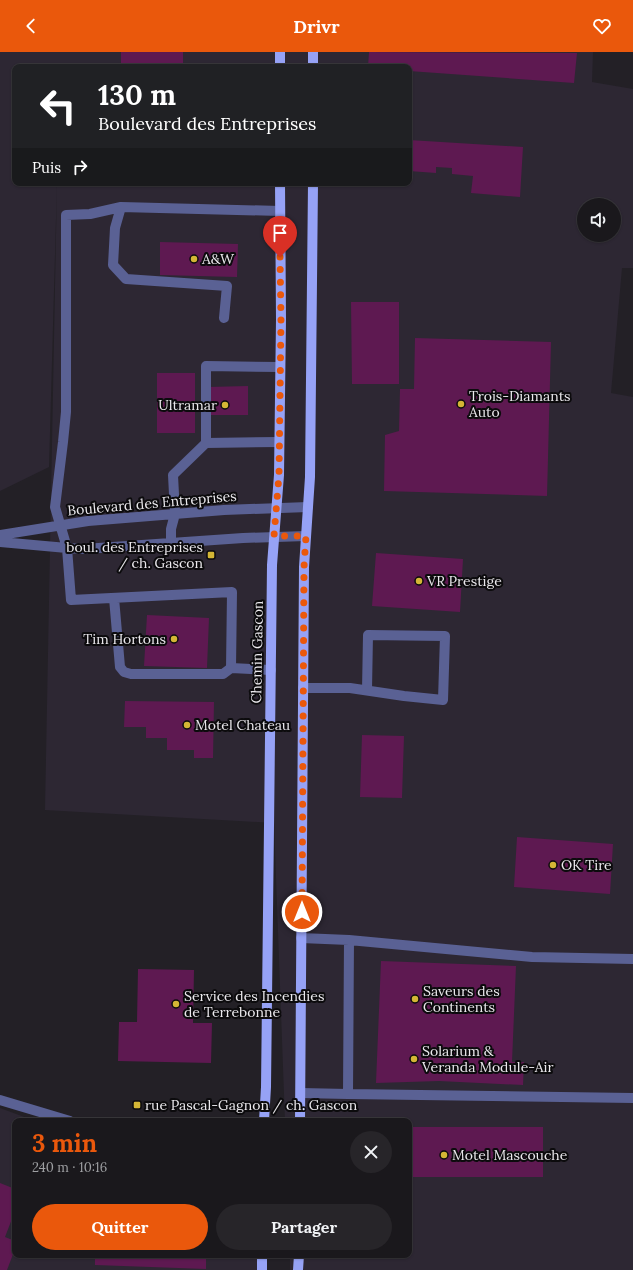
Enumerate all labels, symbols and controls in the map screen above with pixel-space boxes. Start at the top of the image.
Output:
icon: back [20,15,42,37]
text: Drivr [293,15,340,38]
icon: heart [591,15,613,37]
text: 130 m [98,77,176,113]
icon: left [32,80,84,132]
text: Boulevard des Entreprises [98,112,316,135]
icon: right [69,156,91,178]
text: Puis [32,158,61,177]
map controls [577,198,621,242]
button: sound [577,198,621,242]
pin [263,216,297,257]
icon: arrive [269,222,291,244]
place label: A&W [201,250,235,268]
marker: A&W [189,254,199,264]
place label: Trois-Diamants Auto [468,387,571,421]
place label: Ultramar [158,396,217,414]
marker: Trois-Diamants Auto [456,399,466,409]
marker: Ultramar [220,400,230,410]
street label: Boulevard des Entreprises [67,487,237,519]
place label: boul. des Entreprises / ch. Gascon [66,538,203,572]
marker: boul. des Entreprises / ch. Gascon [206,550,216,560]
place label: VR Prestige [426,572,502,590]
marker: VR Prestige [414,576,424,586]
street label: Chemin Gascon [247,600,267,704]
place label: Tim Hortons [83,630,166,648]
marker: Tim Hortons [169,634,179,644]
place label: Motel Chateau [195,716,290,734]
marker: Motel Chateau [182,720,192,730]
place label: OK Tire [561,856,612,874]
marker: OK Tire [548,860,558,870]
position arrow [281,891,323,933]
place label: Saveurs des Continents [423,982,500,1016]
place label: Service des Incendies de Terrebonne [184,987,324,1021]
marker: Saveurs des Continents [410,994,420,1004]
marker: Service des Incendies de Terrebonne [171,999,181,1009]
place label: Solarium & Veranda Module-Air [421,1042,554,1076]
marker: Solarium & Veranda Module-Air [409,1054,419,1064]
place label: rue Pascal-Gagnon / ch. Gascon [145,1096,358,1114]
marker: rue Pascal-Gagnon / ch. Gascon [132,1100,142,1110]
text: 3 min [32,1128,97,1159]
button: close [350,1131,392,1173]
place label: Motel Mascouche [452,1146,568,1164]
marker: Motel Mascouche [439,1150,449,1160]
text: 240 m · 10:16 [32,1159,107,1176]
button: Quitter [32,1204,208,1250]
button: Partager [216,1204,392,1250]

